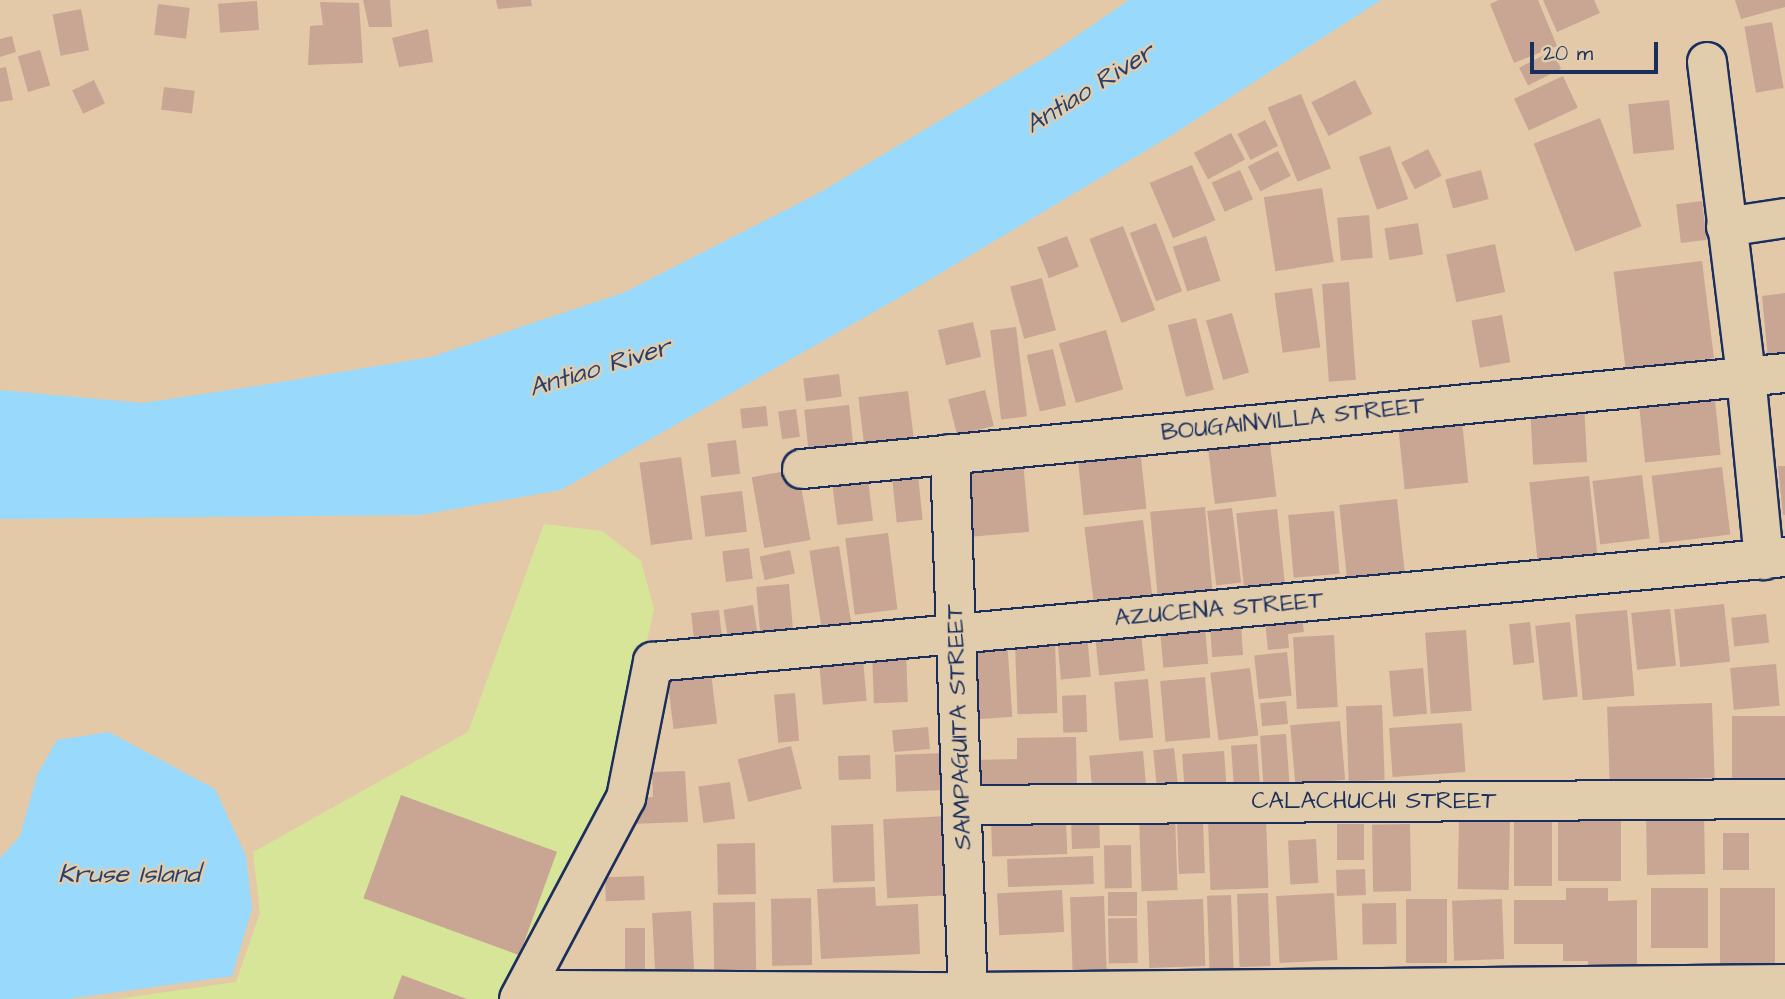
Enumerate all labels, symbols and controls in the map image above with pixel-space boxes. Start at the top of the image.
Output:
scale bar [1533,28,1661,72]
water label: Antiao River [1020,37,1160,141]
text: 20 m [1543,39,1593,68]
water label: Antiao River [525,332,675,404]
street label: BOUGAINVILLA STREET [1160,392,1426,448]
street label: AZUCENA STREET [1113,587,1325,633]
street label: SAMPAGUITA STREET [941,604,979,850]
street label: CALACHUCHI STREET [1252,788,1496,816]
water label: Kruse Island [58,859,200,891]

